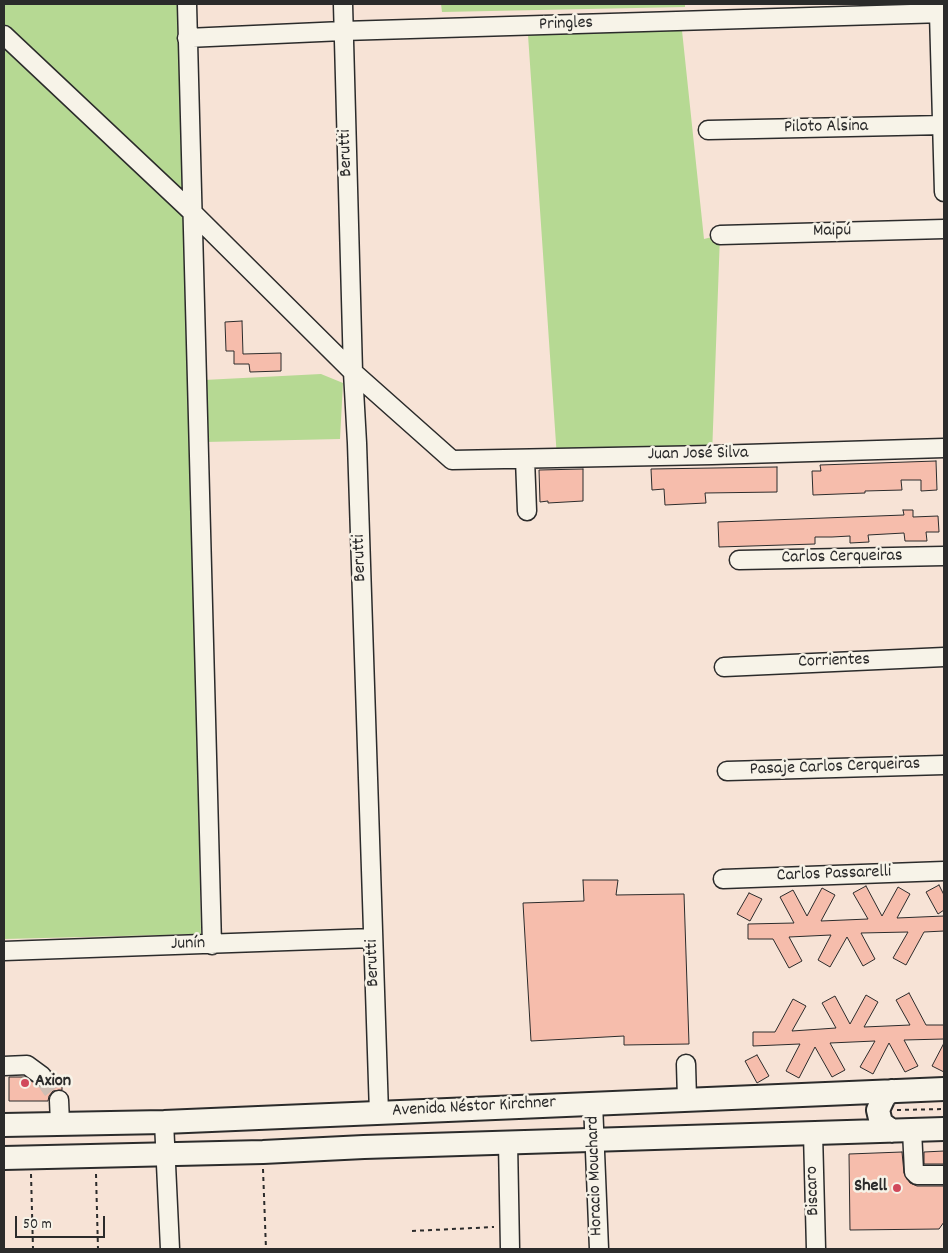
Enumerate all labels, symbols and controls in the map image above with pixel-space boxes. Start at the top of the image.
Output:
street label: Pringles [539,13,593,37]
street label: Piloto Alsina [784,116,868,140]
street label: Berutti [335,129,359,177]
street label: Maipú [813,221,851,243]
street label: Juan José Silva [647,443,749,467]
street label: Berutti [349,534,373,582]
street label: Carlos Cerqueiras [781,546,903,570]
street label: Corrientes [798,650,870,674]
street label: Pasaje Carlos Cerqueiras [749,754,921,782]
street label: Carlos Passarelli [776,862,892,888]
street label: Junín [171,934,205,956]
street label: Berutti [362,939,386,987]
place label: Axion [35,1072,71,1094]
marker: Axion [19,1077,31,1089]
street label: Avenida Néstor Kirchner [391,1093,557,1123]
street label: Horacio Mouchard [583,1115,609,1237]
street label: Biscaro [802,1166,826,1216]
place label: Shell [854,1177,887,1199]
marker: Shell [891,1182,903,1194]
scale bar [18,1206,108,1238]
text: 50 m [23,1214,52,1236]

